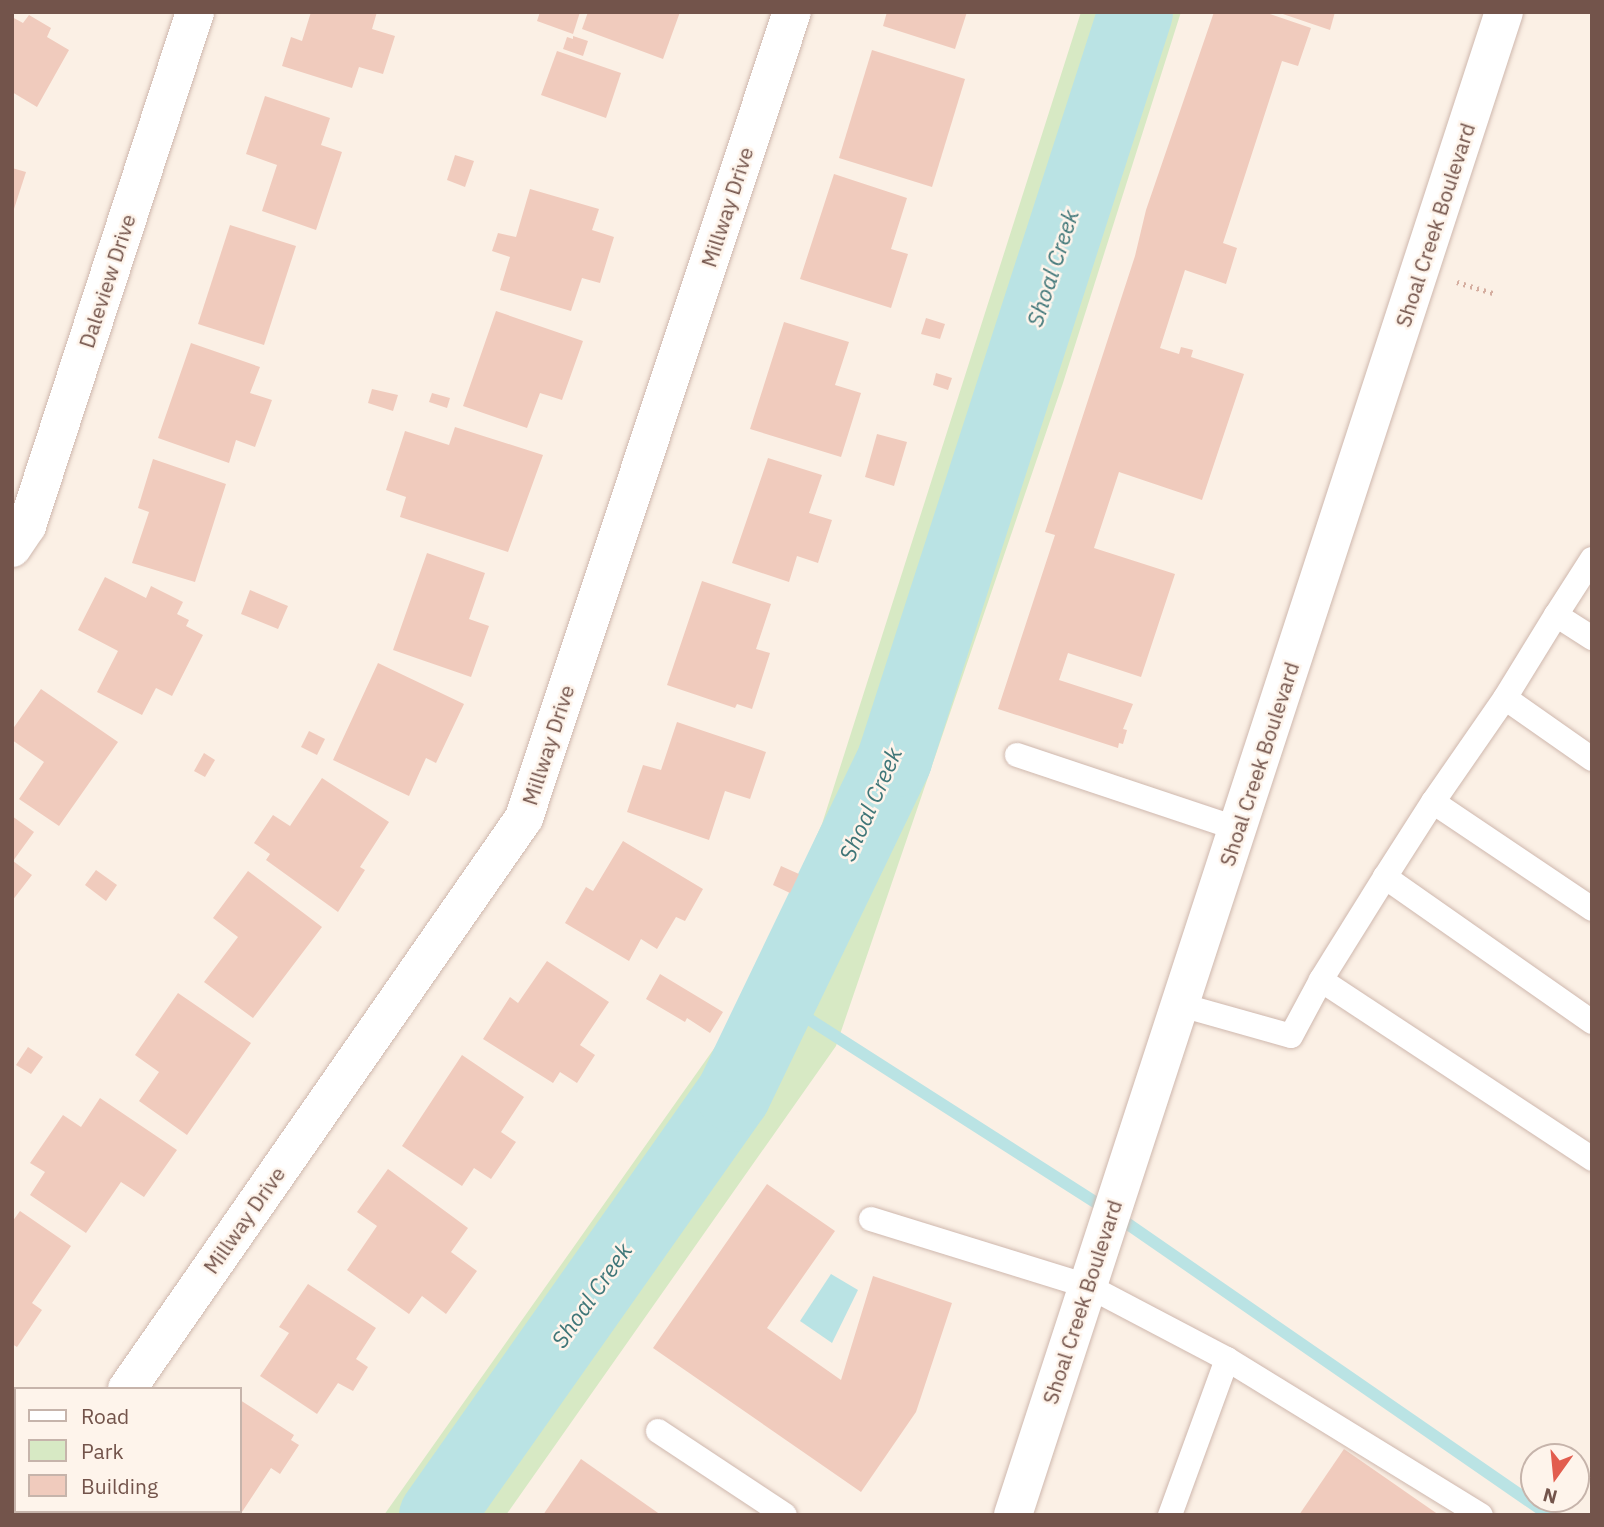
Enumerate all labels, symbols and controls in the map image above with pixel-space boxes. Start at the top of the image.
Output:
street label: Shoal Creek Boulevard [1390,120,1480,330]
street label: Millway Drive [696,144,758,270]
water label: Shoal Creek [1020,206,1084,330]
street label: Daleview Drive [74,211,140,351]
street label: Shoal Creek Boulevard [1214,659,1304,869]
street label: Millway Drive [517,682,579,808]
water label: Shoal Creek [833,743,907,865]
street label: Millway Drive [198,1162,290,1278]
street label: Shoal Creek Boulevard [1037,1197,1127,1407]
water label: Shoal Creek [545,1237,637,1353]
legend [14,1387,242,1513]
text: Road [81,1402,129,1430]
text: Park [81,1437,124,1465]
north arrow [1520,1443,1590,1513]
text: Building [81,1472,158,1500]
text: N [1540,1483,1560,1510]

